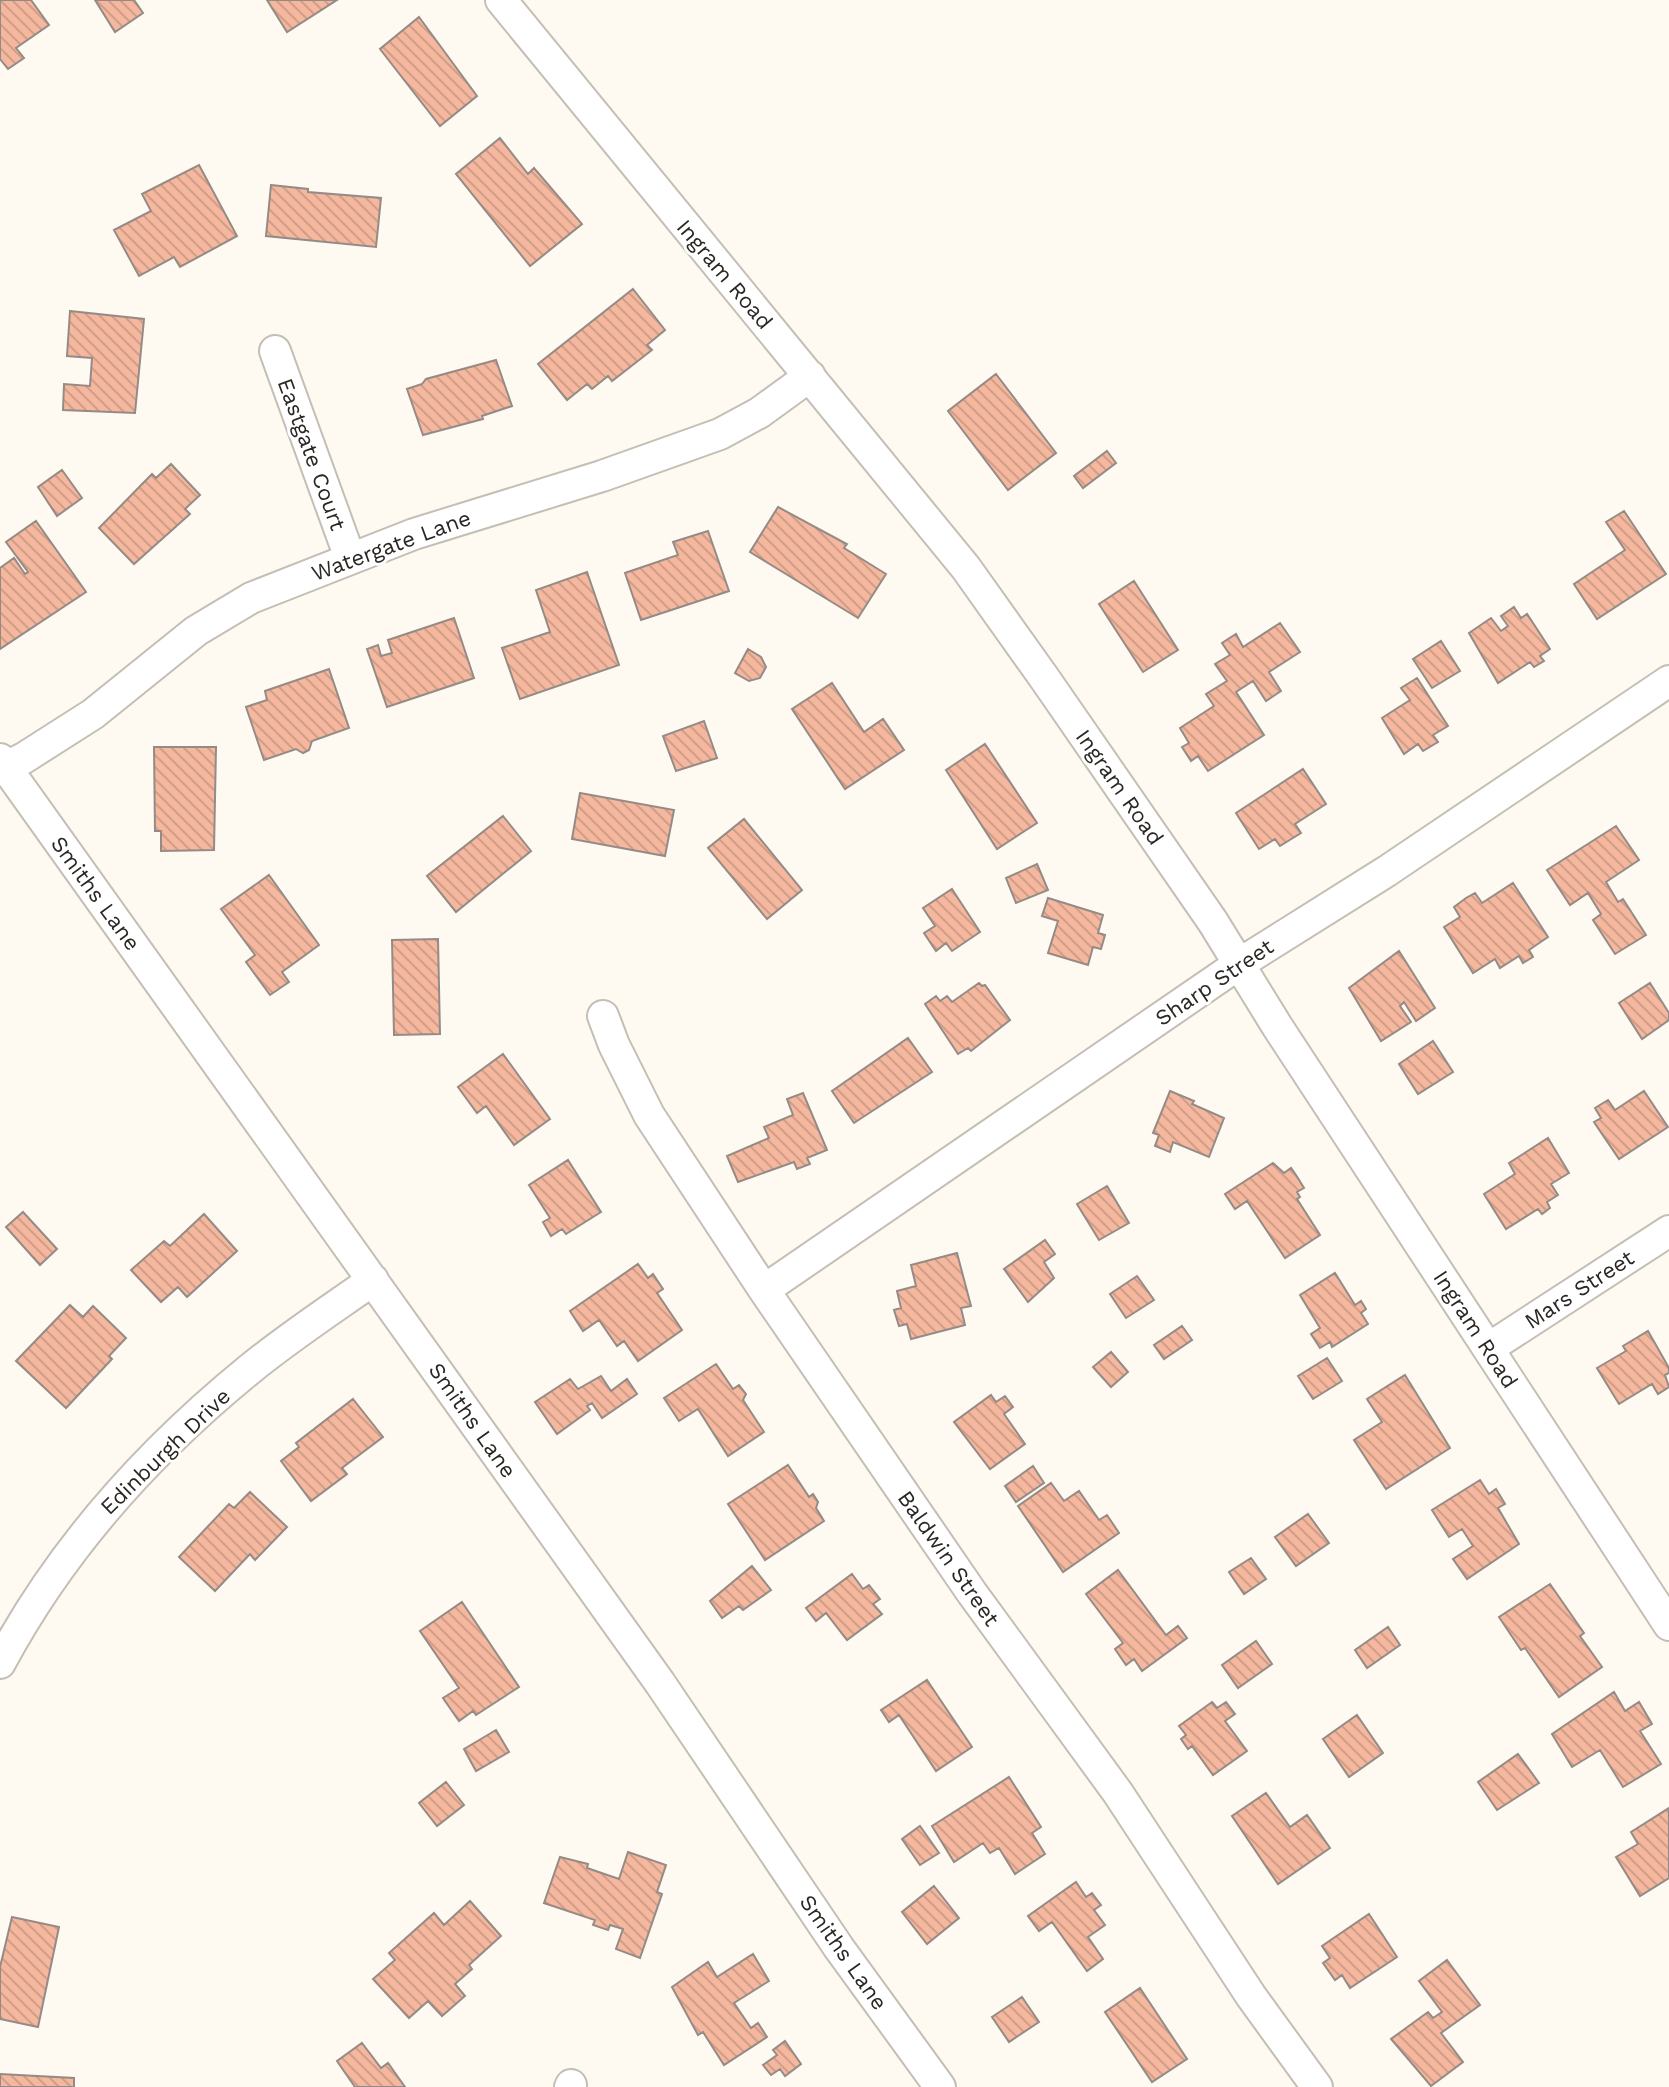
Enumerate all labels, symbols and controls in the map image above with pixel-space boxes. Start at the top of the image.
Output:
street label: Ingram Road [672,215,778,334]
street label: Eastgate Court [272,375,351,534]
street label: Watergate Lane [308,505,474,586]
street label: Ingram Road [1071,725,1169,850]
street label: Smiths Lane [46,831,145,955]
street label: Sharp Street [1151,934,1278,1031]
street label: Mars Street [1520,1245,1638,1334]
street label: Ingram Road [1428,1266,1523,1393]
street label: Smiths Lane [424,1358,521,1483]
street label: Edinburgh Drive [95,1383,235,1519]
street label: Baldwin Street [893,1486,1004,1631]
street label: Smiths Lane [795,1890,892,2015]

